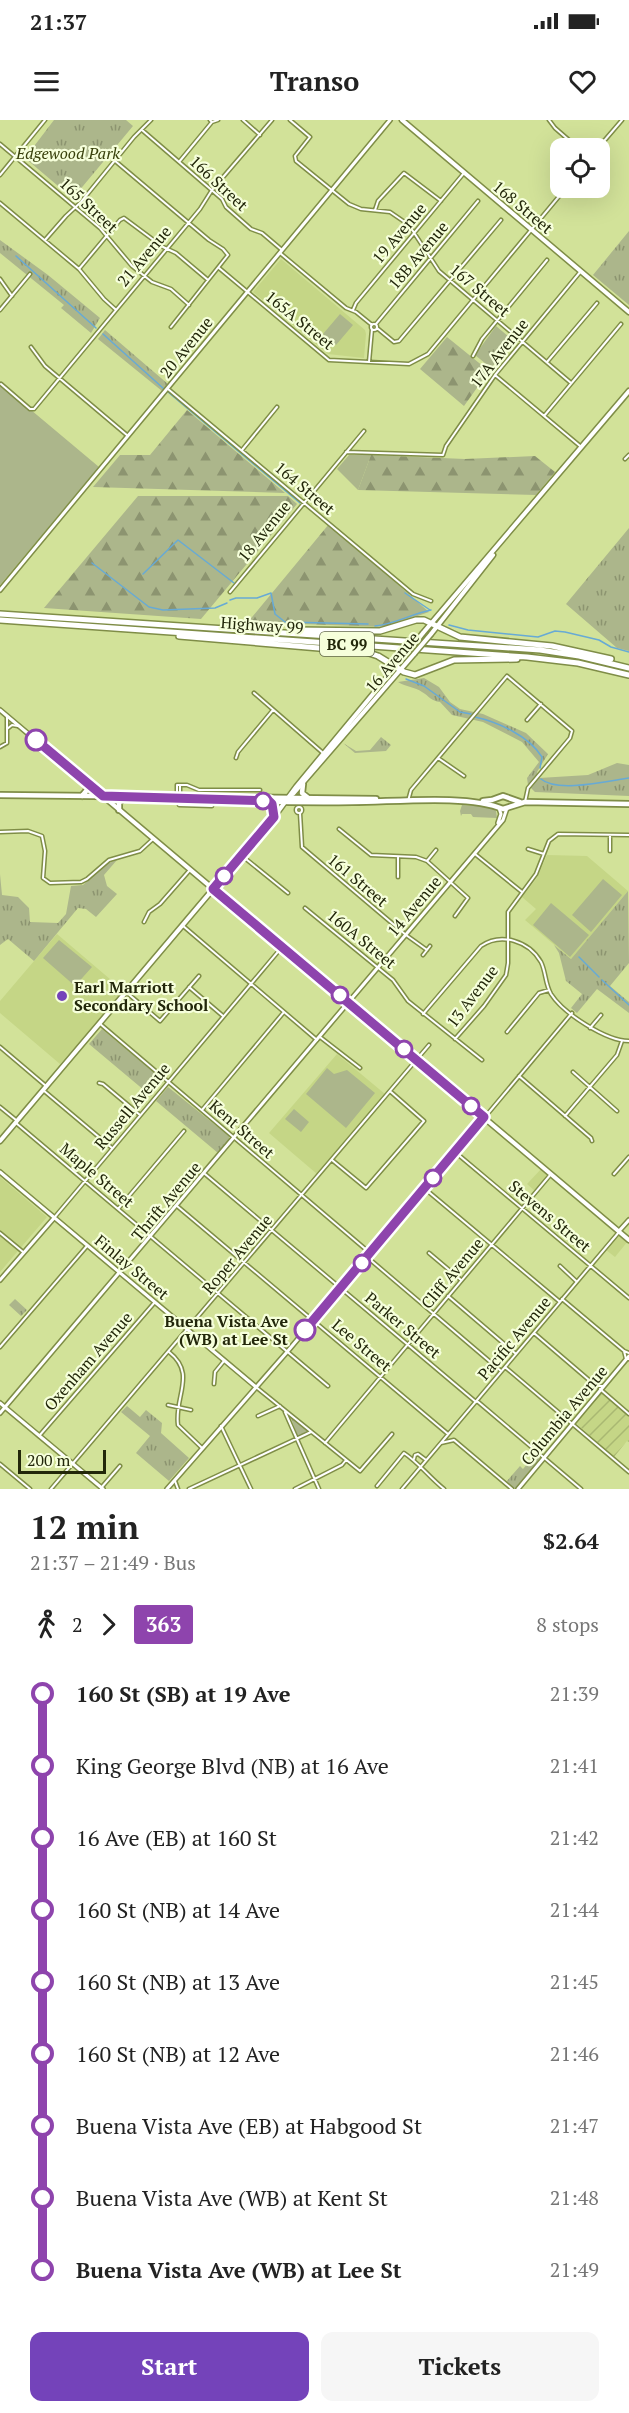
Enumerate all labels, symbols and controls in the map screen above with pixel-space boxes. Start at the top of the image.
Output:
text: 21:37 [30,7,87,36]
text: Transo [270,63,359,99]
icon: menu [30,65,63,98]
icon: heart [566,65,599,98]
map controls [550,138,610,198]
button: locate [550,138,610,198]
park label: Edgewood Park [15,142,120,164]
street label: 166 Street [185,150,253,216]
street label: 165 Street [55,172,123,238]
street label: 168 Street [488,175,558,239]
street label: 19 Avenue [367,198,431,268]
street label: 18B Avenue [383,216,453,294]
street label: 21 Avenue [112,221,176,291]
street label: 167 Street [445,258,515,322]
street label: 165A Street [261,285,339,355]
street label: 20 Avenue [154,312,218,382]
street label: 17A Avenue [465,314,533,392]
street label: 164 Street [270,456,340,520]
street label: 18 Avenue [232,496,296,566]
street label: Highway 99 [220,611,304,639]
street label: 16 Avenue [360,627,424,697]
road number: BC 99 [320,632,374,656]
unlabelled marker [25,729,47,751]
unlabelled marker [254,792,272,810]
street label: 161 Street [323,848,393,912]
unlabelled marker [215,867,233,885]
street label: 14 Avenue [382,871,446,941]
street label: 160A Street [323,904,401,974]
street label: 13 Avenue [441,960,503,1032]
place label: Earl Marriott Secondary School [74,976,208,1016]
unlabelled marker [331,986,349,1004]
marker: Earl Marriott Secondary School [55,989,69,1003]
unlabelled marker [395,1040,413,1058]
street label: Russell Avenue [89,1058,175,1154]
street label: Kent Street [205,1095,279,1163]
unlabelled marker [462,1097,480,1115]
street label: Maple Street [55,1138,139,1213]
street label: Thrift Avenue [126,1157,206,1245]
unlabelled marker [424,1169,442,1187]
street label: Stevens Street [504,1175,596,1257]
street label: Roper Avenue [197,1209,277,1299]
street label: Finlay Street [90,1229,174,1305]
street label: Cliff Avenue [416,1233,488,1313]
unlabelled marker [353,1254,371,1272]
street label: Parker Street [360,1287,446,1363]
street label: Pacific Avenue [473,1292,555,1384]
street label: Oxenham Avenue [39,1307,137,1415]
place label: Buena Vista Ave (WB) at Lee St [165,1310,289,1350]
street label: Lee Street [328,1314,396,1376]
marker: Buena Vista Ave (WB) at Lee St [294,1319,316,1341]
street label: Columbia Avenue [516,1360,612,1470]
scale bar [18,1447,106,1474]
text: 200 m [27,1449,70,1471]
text: 12 min [30,1505,139,1548]
text: $2.64 [543,1526,599,1555]
text: 21:37 – 21:49 · Bus [30,1549,196,1576]
icon: walk [30,1608,63,1641]
icon: forward [92,1608,125,1641]
text: 363 [146,1610,181,1638]
text: 2 [72,1611,83,1638]
text: 8 stops [536,1611,599,1638]
text: 160 St (SB) at 19 Ave [76,1679,290,1708]
text: 21:39 [550,1680,599,1707]
text: King George Blvd (NB) at 16 Ave [76,1751,389,1780]
text: 21:41 [550,1752,599,1779]
text: 16 Ave (EB) at 160 St [76,1823,277,1852]
text: 21:42 [550,1824,599,1851]
text: 160 St (NB) at 14 Ave [76,1895,280,1924]
text: 21:44 [550,1896,599,1923]
text: 160 St (NB) at 13 Ave [76,1967,280,1996]
text: 21:45 [550,1968,599,1995]
text: 160 St (NB) at 12 Ave [76,2039,280,2068]
text: 21:46 [550,2040,599,2067]
text: Buena Vista Ave (EB) at Habgood St [76,2111,422,2140]
text: 21:47 [550,2112,599,2139]
text: Buena Vista Ave (WB) at Kent St [76,2183,388,2212]
text: 21:48 [550,2184,599,2211]
text: Buena Vista Ave (WB) at Lee St [76,2255,401,2284]
text: 21:49 [550,2256,599,2283]
button: Start [30,2332,309,2401]
button: Tickets [321,2332,599,2401]

